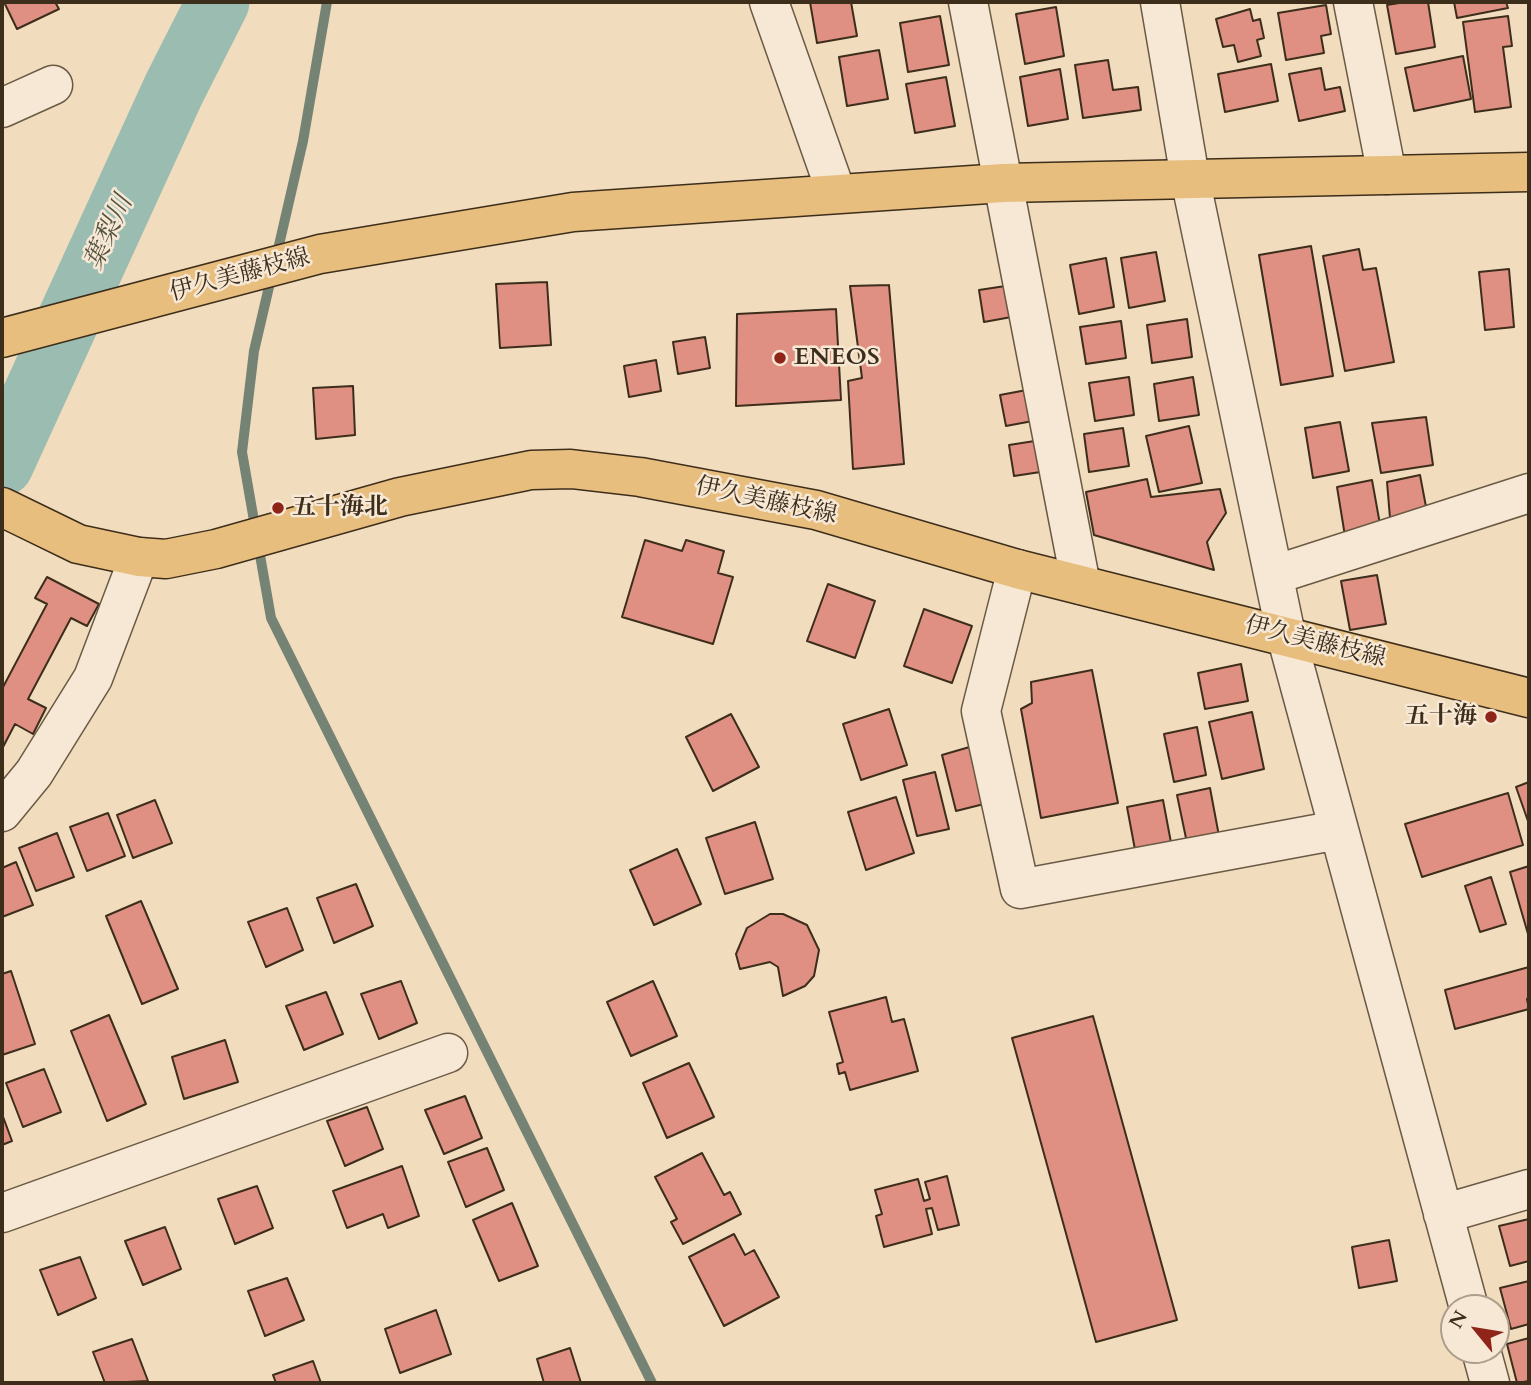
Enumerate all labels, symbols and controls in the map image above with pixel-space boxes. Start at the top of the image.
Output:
water label: 葉梨川 [79,191,141,275]
street label: 伊久美藤枝線 [167,243,313,309]
place label: ENEOS [794,344,880,372]
marker: ENEOS [772,350,788,366]
street label: 伊久美藤枝線 [693,473,839,531]
place label: 五十海北 [292,494,388,522]
marker: 五十海北 [270,500,286,516]
street label: 伊久美藤枝線 [1242,612,1388,674]
place label: 五十海 [1405,703,1477,731]
marker: 五十海 [1483,709,1499,725]
north arrow [1440,1294,1510,1364]
text: N [1443,1306,1474,1333]

